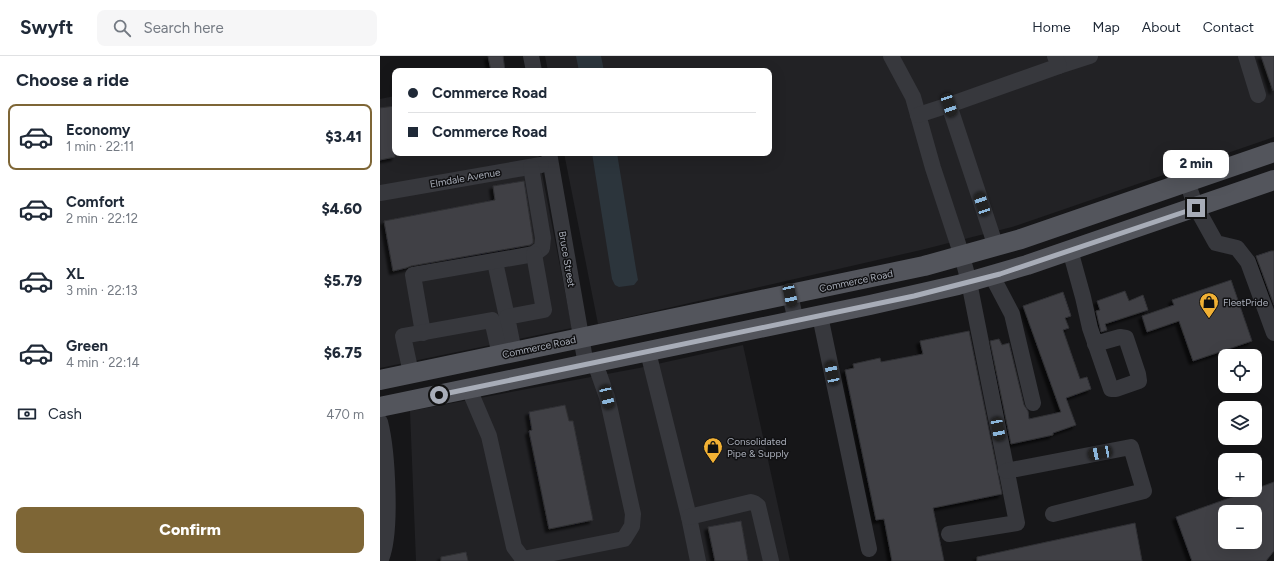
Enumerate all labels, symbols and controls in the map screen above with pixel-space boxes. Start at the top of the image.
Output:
search box [97,10,377,46]
text: Swyft [20,16,73,39]
icon: search [111,17,133,39]
text: Search here [143,19,224,37]
text: Home [1032,19,1071,36]
text: Map [1093,19,1120,36]
text: About [1142,19,1181,36]
text: Contact [1203,19,1254,36]
text: Choose a ride [16,69,129,91]
text: Commerce Road [432,84,547,102]
car [940,92,958,118]
icon: car [18,119,54,155]
text: Economy [66,121,131,139]
text: Commerce Road [432,123,547,141]
text: $3.41 [325,128,362,146]
text: 1 min · 22:11 [66,139,134,154]
callout: 2 min [1163,150,1229,178]
text: 2 min [1179,156,1213,171]
street label: Elmdale Avenue [429,165,502,191]
icon: car [18,191,54,227]
car [973,191,991,217]
text: Comfort [66,193,125,211]
route end [1187,199,1205,217]
text: $4.60 [322,200,362,218]
text: 2 min · 22:12 [66,211,138,226]
street label: Bruce Street [556,230,578,288]
icon: car [18,263,54,299]
text: XL [66,265,84,283]
street label: Commerce Road [818,267,894,295]
text: $5.79 [324,272,362,290]
car [782,282,798,308]
text: 3 min · 22:13 [66,283,138,298]
shop icon: FleetPride [1198,291,1220,319]
place label: FleetPride [1223,296,1269,309]
street label: Commerce Road [501,333,577,361]
icon: car [18,335,54,371]
text: Green [66,337,108,355]
text: $6.75 [324,344,362,362]
map controls [1218,349,1262,549]
button: locate [1218,349,1262,393]
text: 4 min · 22:14 [66,355,140,370]
car [824,360,840,386]
car [598,384,616,410]
route start [430,386,448,404]
button: layers [1218,401,1262,445]
icon: cash [16,403,38,425]
text: Cash [48,405,82,423]
text: 470 m [326,407,364,422]
car [990,416,1006,442]
place label: Consolidated Pipe & Supply [727,435,790,460]
shop icon: Consolidated Pipe & Supply [702,436,724,464]
car [1087,445,1113,461]
button: + [1218,453,1262,497]
button: − [1218,505,1262,549]
button: Confirm [16,507,364,553]

